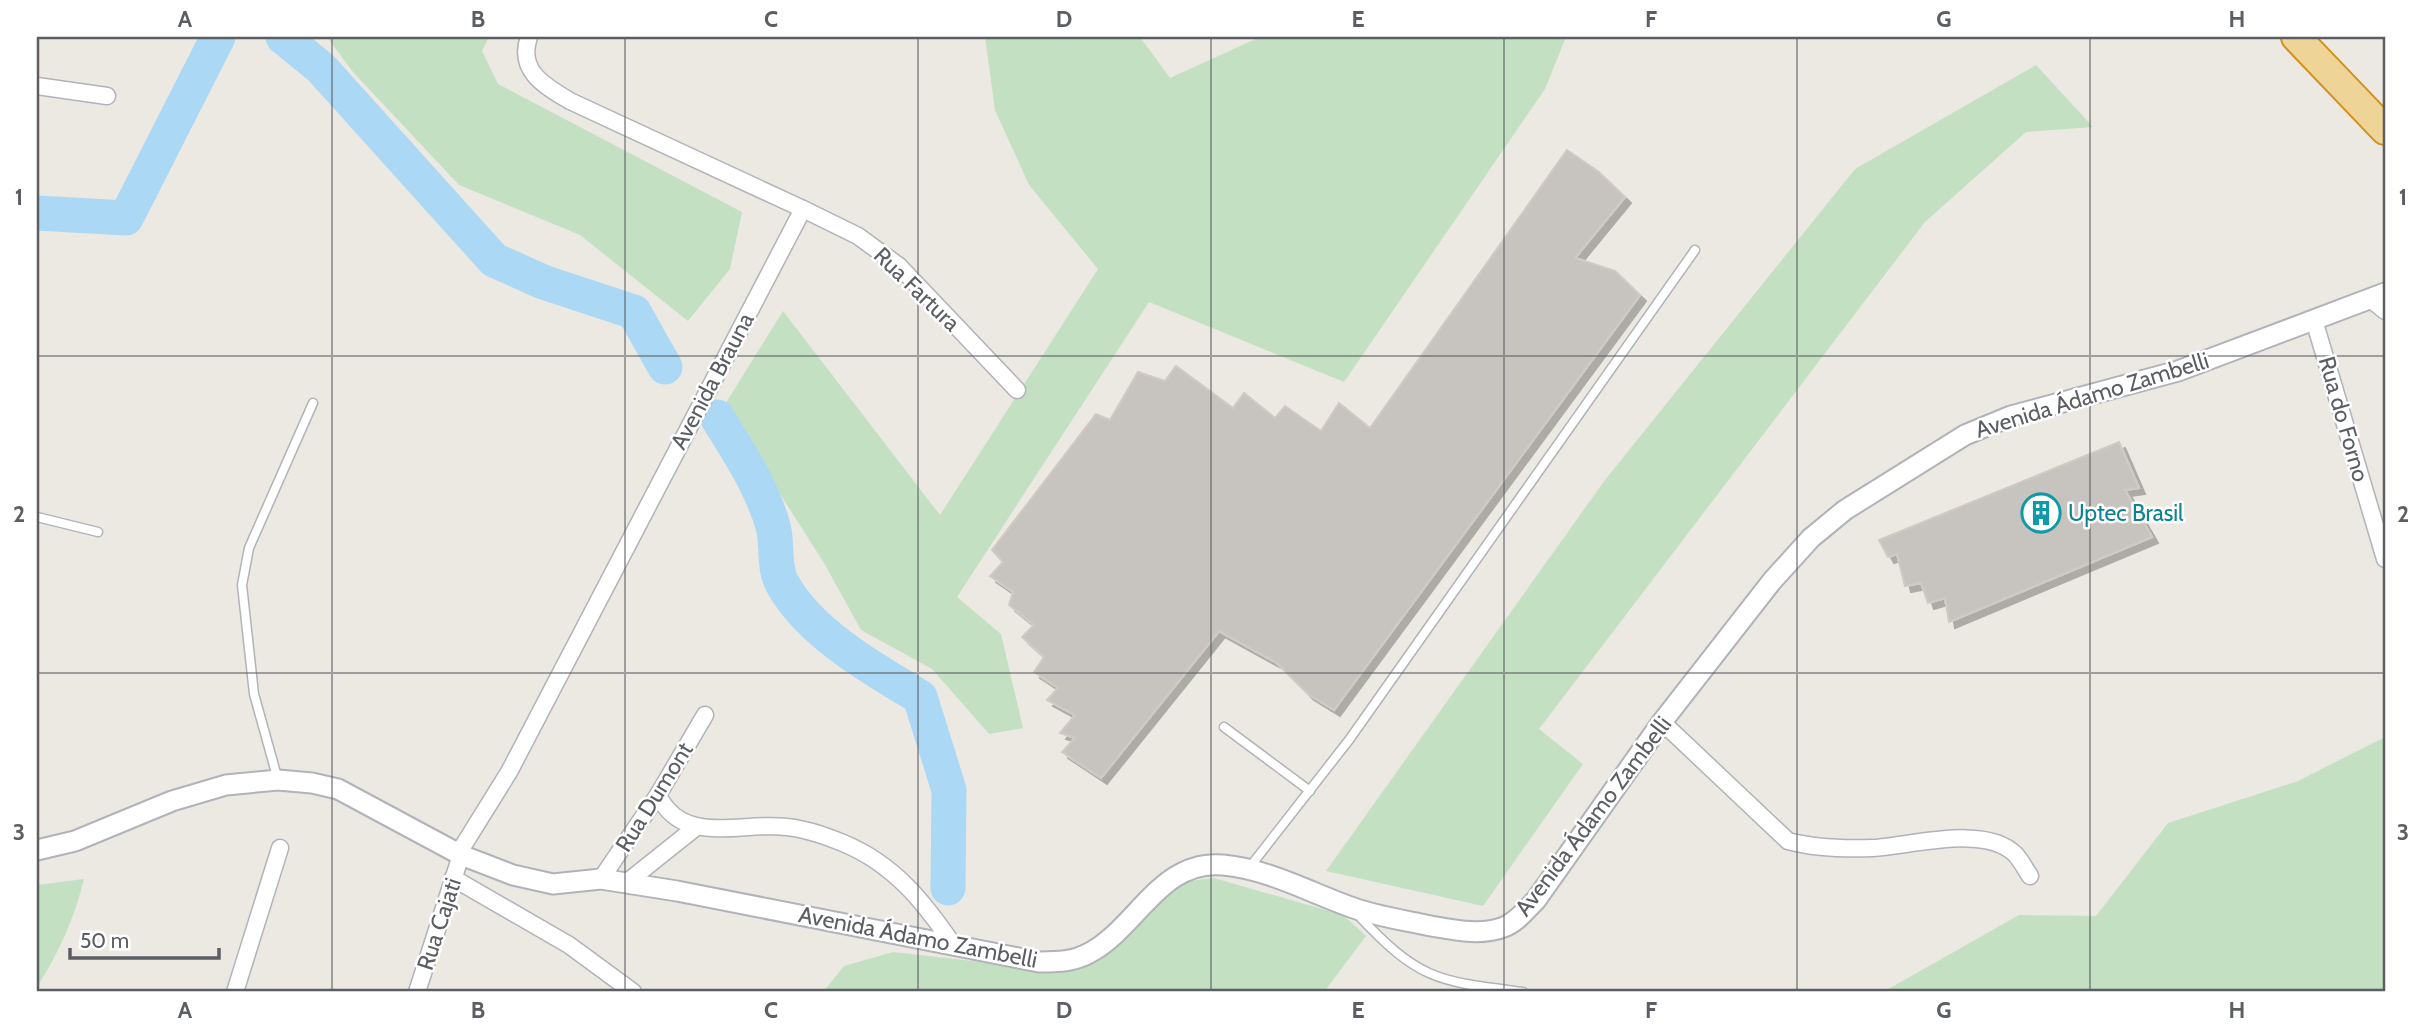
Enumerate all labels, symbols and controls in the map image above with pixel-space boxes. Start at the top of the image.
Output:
text: A [178,5,193,33]
text: B [471,5,485,33]
text: C [764,5,778,33]
text: D [1056,5,1072,33]
text: E [1351,5,1365,33]
text: F [1645,5,1657,33]
text: G [1936,5,1952,33]
text: H [2229,5,2245,33]
text: 1 [15,183,23,211]
text: 1 [2399,183,2407,211]
street label: Rua Fartura [868,241,966,337]
street label: Avenida Brauna [664,308,760,454]
street label: Avenida Ádamo Zambelli [1972,345,2212,444]
street label: Rua do Forno [2313,353,2375,485]
building icon: Uptec Brasil [2020,492,2062,534]
place label: Uptec Brasil [2068,499,2184,527]
text: 2 [13,500,25,528]
text: 2 [2397,500,2409,528]
street label: Avenida Ádamo Zambelli [1508,710,1677,921]
street label: Rua Dumont [609,737,699,857]
text: 3 [13,818,25,846]
text: 3 [2397,818,2409,846]
street label: Rua Cajati [411,874,467,974]
street label: Avenida Ádamo Zambelli [796,899,1040,974]
scale bar [70,917,219,961]
text: 50 m [80,928,129,953]
text: A [178,996,193,1024]
text: B [471,996,485,1024]
text: C [764,996,778,1024]
text: D [1056,996,1072,1024]
text: E [1351,996,1365,1024]
text: F [1645,996,1657,1024]
text: G [1936,996,1952,1024]
text: H [2229,996,2245,1024]

